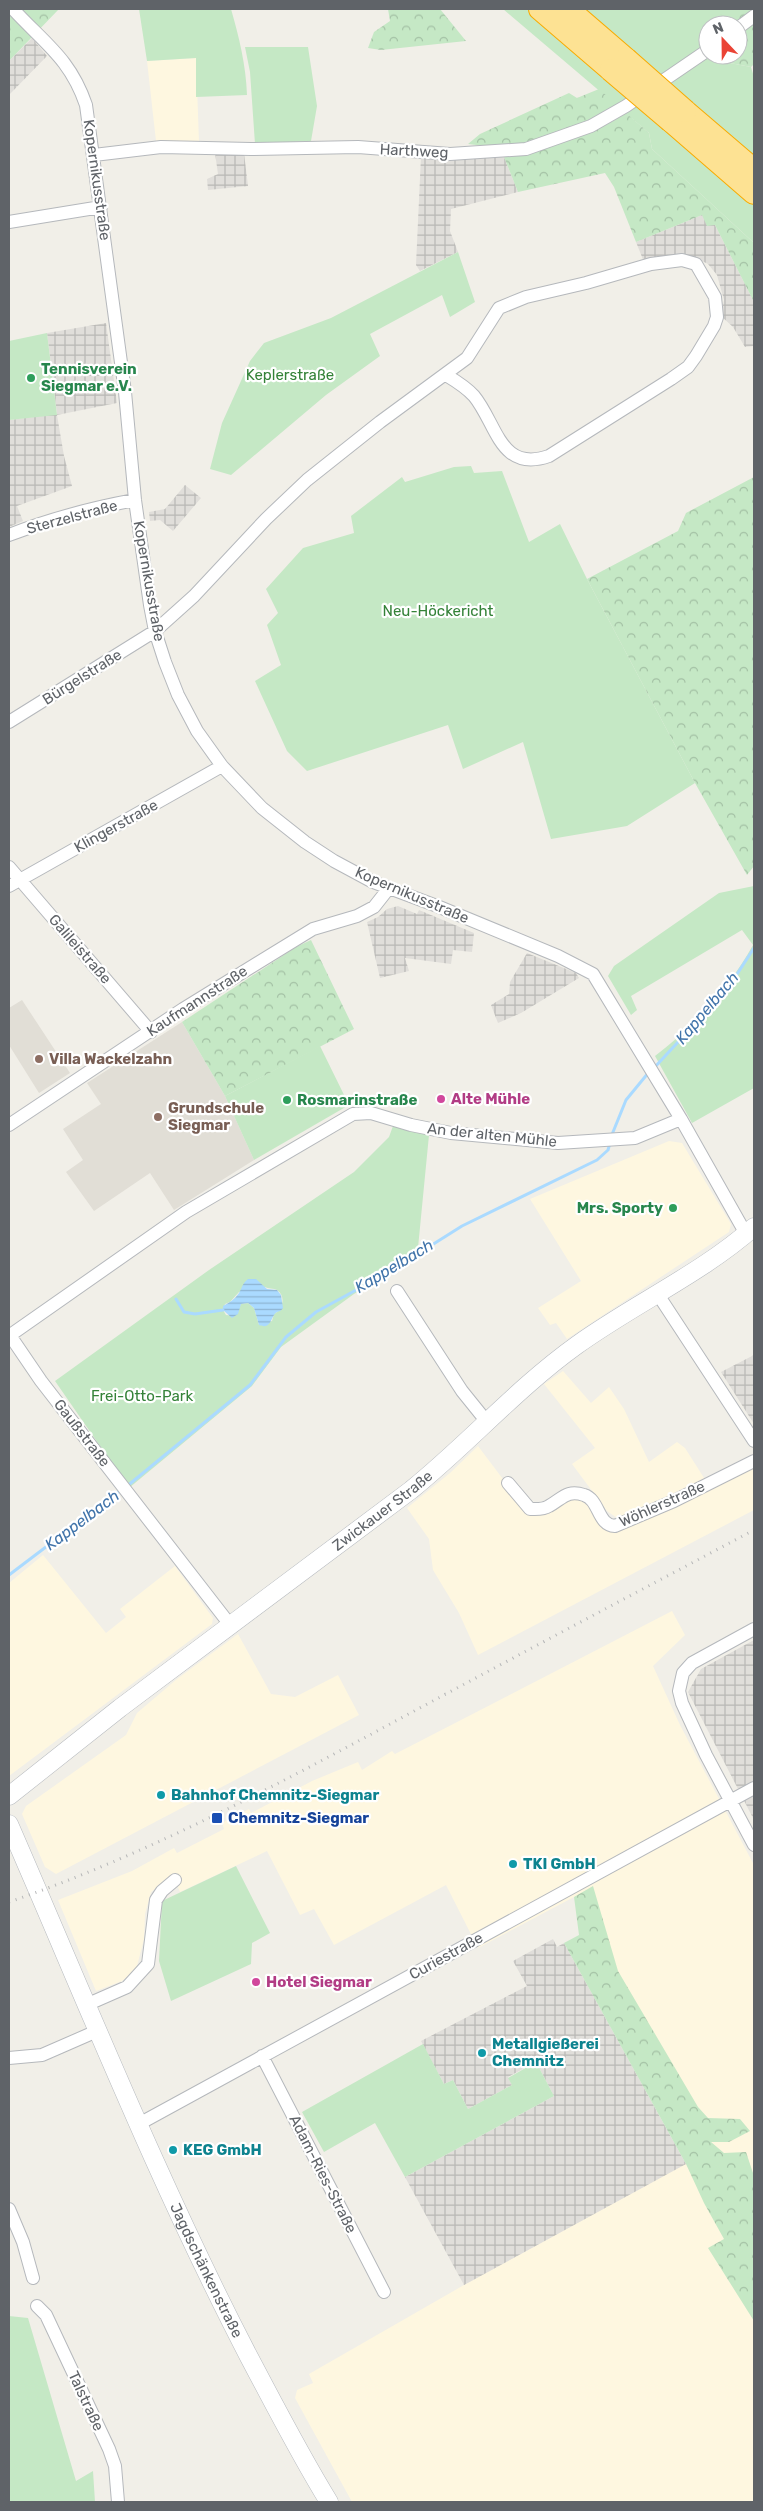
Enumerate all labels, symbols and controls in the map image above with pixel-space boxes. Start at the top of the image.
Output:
north arrow [698,15,748,65]
text: N [710,19,726,38]
street label: Kopernikusstraße [80,118,114,242]
street label: Harthweg [379,140,449,162]
place label: Tennisverein Siegmar e.V. [41,360,137,395]
park label: Keplerstraße [246,366,334,384]
marker: Tennisverein Siegmar e.V. [25,372,37,384]
street label: Sterzelstraße [25,496,119,538]
street label: Kopernikusstraße [130,519,168,643]
park label: Neu-Höckericht [383,602,494,620]
street label: Bürgelstraße [39,645,125,709]
street label: Klingerstraße [71,796,161,856]
street label: Kopernikusstraße [352,863,472,927]
street label: Galileistraße [45,911,115,987]
street label: Kaufmannstraße [143,962,251,1040]
water label: Kappelbach [671,968,743,1048]
place label: Villa Wackelzahn [49,1050,172,1068]
marker: Villa Wackelzahn [33,1053,45,1065]
place label: Alte Mühle [451,1090,530,1108]
place label: Rosmarinstraße [297,1091,417,1109]
marker: Alte Mühle [435,1093,447,1105]
marker: Rosmarinstraße [281,1094,293,1106]
place label: Grundschule Siegmar [168,1099,264,1134]
marker: Grundschule Siegmar [152,1111,164,1123]
street label: An der alten Mühle [426,1119,558,1151]
place label: Mrs. Sporty [577,1199,663,1217]
marker: Mrs. Sporty [667,1202,679,1214]
water label: Kappelbach [351,1235,437,1297]
park label: Frei-Otto-Park [91,1387,193,1405]
street label: Gaußstraße [50,1396,114,1470]
street label: Zwickauer Straße [329,1467,436,1555]
street label: Wöhlerstraße [616,1477,708,1531]
water label: Kappelbach [41,1486,123,1554]
place label: Bahnhof Chemnitz-Siegmar [171,1786,379,1804]
marker: Bahnhof Chemnitz-Siegmar [155,1789,167,1801]
place label: Chemnitz-Siegmar [228,1809,369,1827]
marker: Chemnitz-Siegmar [210,1811,224,1825]
place label: TKI GmbH [523,1855,596,1873]
marker: TKI GmbH [507,1858,519,1870]
street label: Curiestraße [406,1928,486,1984]
place label: Hotel Siegmar [266,1973,372,1991]
marker: Hotel Siegmar [250,1976,262,1988]
place label: Metallgießerei Chemnitz [492,2035,599,2070]
marker: Metallgießerei Chemnitz [476,2047,488,2059]
street label: Adam-Ries-Straße [285,2112,361,2236]
place label: KEG GmbH [183,2141,262,2159]
marker: KEG GmbH [167,2144,179,2156]
street label: Jagdschänkenstraße [166,2200,247,2341]
street label: Talstraße [64,2368,108,2434]

